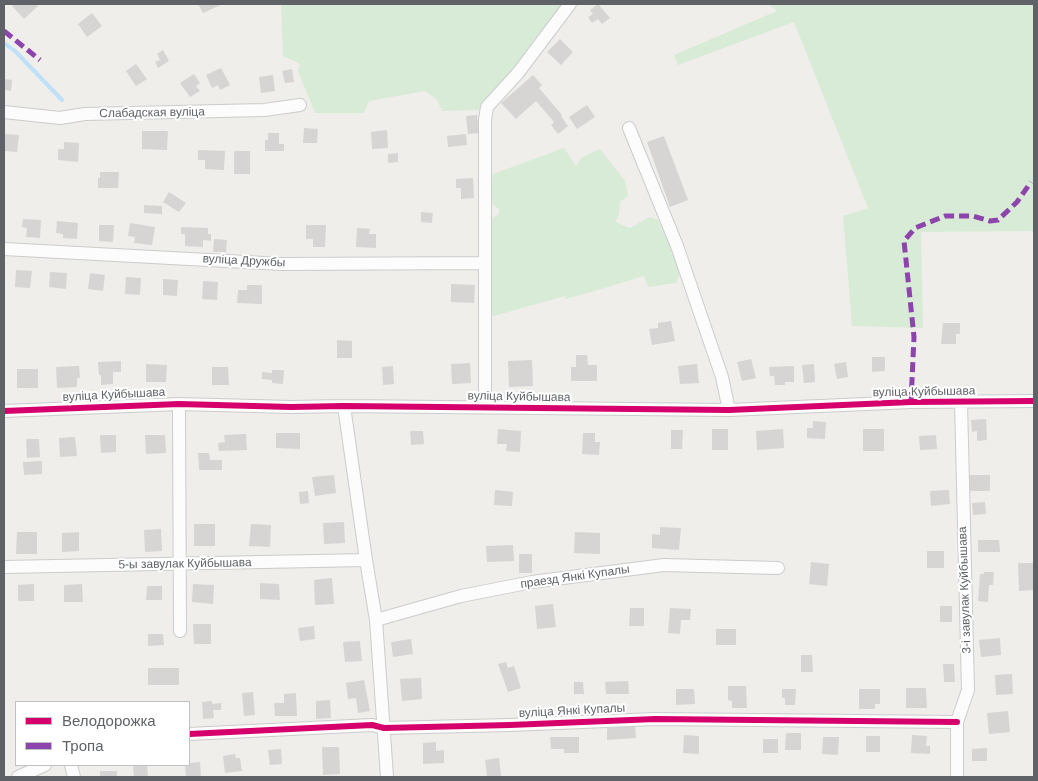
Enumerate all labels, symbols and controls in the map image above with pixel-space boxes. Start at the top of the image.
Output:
street label: Слабадская вуліца [99,105,205,121]
street label: вуліца Дружбы [202,252,286,270]
street label: вуліца Куйбышава [872,384,976,400]
street label: вуліца Куйбышава [62,385,166,405]
street label: вуліца Куйбышава [467,389,571,405]
street label: 3-і завулак Куйбышава [956,526,974,654]
street label: 5-ы завулак Куйбышава [118,556,252,572]
street label: праезд Янкі Купалы [519,562,631,592]
legend [15,701,190,766]
street label: вуліца Янкі Купалы [518,701,626,721]
text: Велодорожка [62,712,156,729]
text: Тропа [62,737,103,754]

